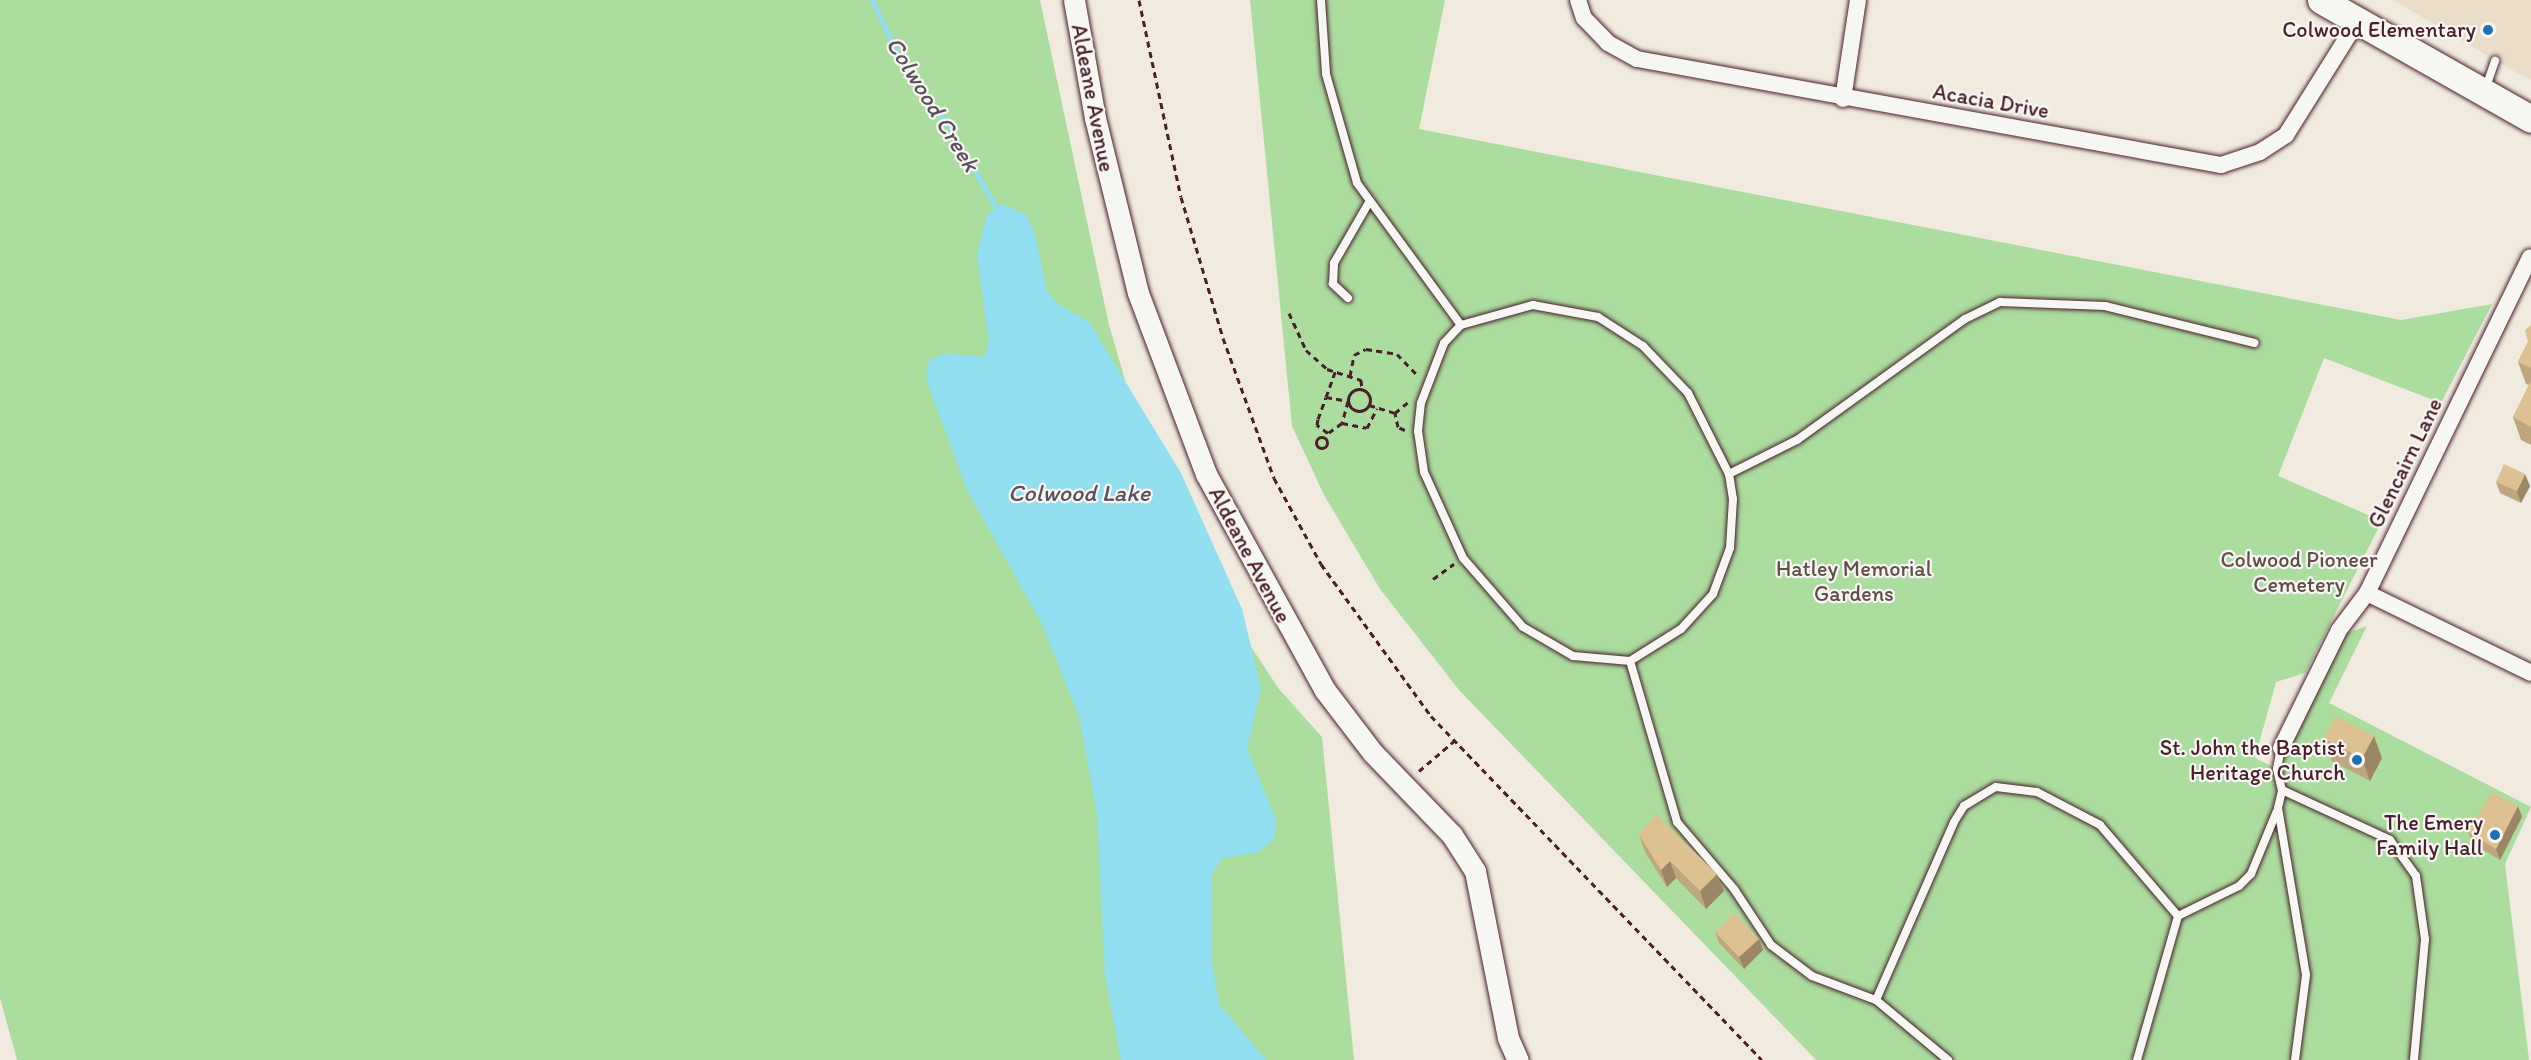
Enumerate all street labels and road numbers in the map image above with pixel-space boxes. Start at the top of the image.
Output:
street label: Aldeane Avenue [1066,22,1120,174]
street label: Acacia Drive [1931,78,2051,124]
street label: Glencairn Lane [2362,394,2448,532]
street label: Aldeane Avenue [1203,482,1297,628]

